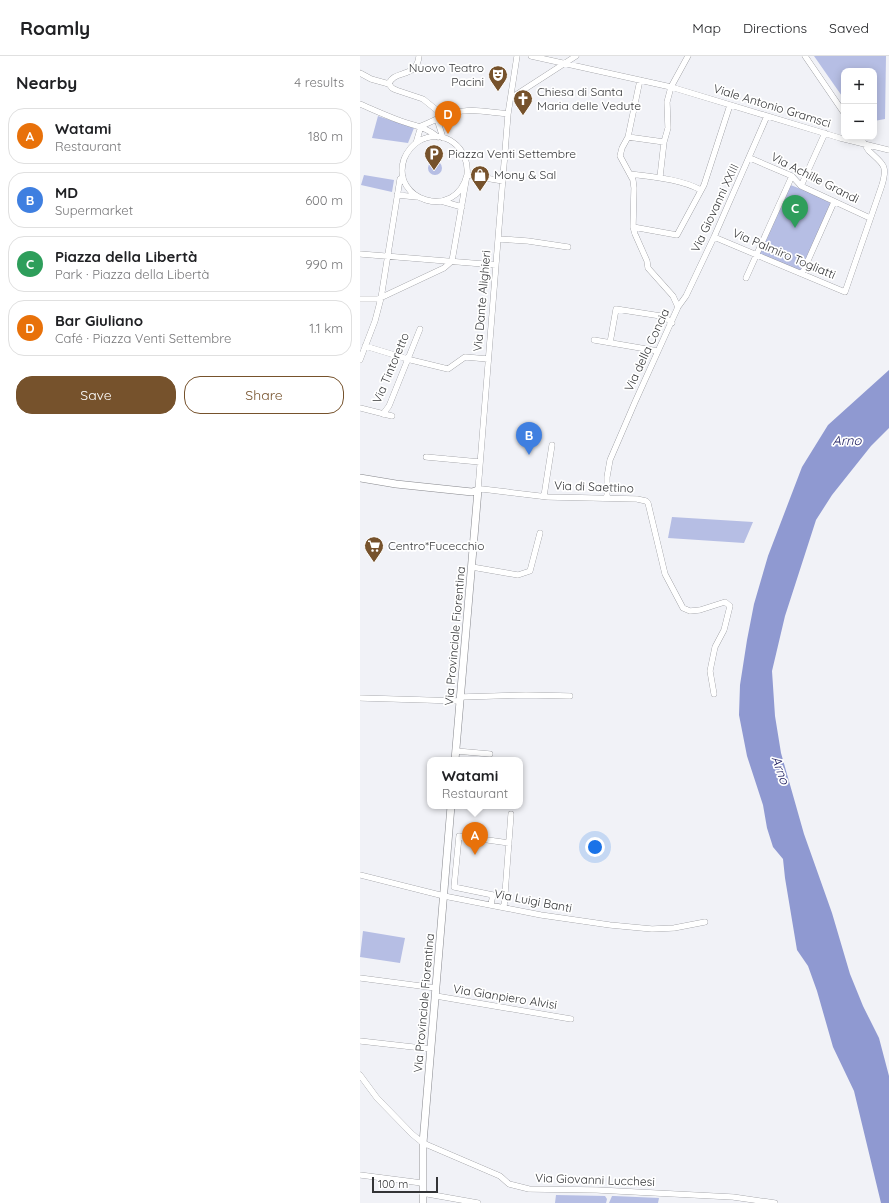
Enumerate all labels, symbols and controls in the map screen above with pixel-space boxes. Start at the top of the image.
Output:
text: Roamly [20,16,90,40]
text: Map [692,19,721,37]
text: Directions [743,19,807,37]
text: Saved [829,19,869,37]
place label: Nuovo Teatro Pacini [409,60,484,89]
theatre icon: Nuovo Teatro Pacini [487,64,509,92]
map controls [841,68,877,140]
button: + [841,68,877,104]
text: Nearby [16,72,77,93]
text: 4 results [294,74,344,90]
street label: Viale Antonio Gramsci [712,81,833,131]
place label: Chiesa di Santa Maria delle Vedute [537,84,641,113]
church icon: Chiesa di Santa Maria delle Vedute [512,88,534,116]
pin: D [435,101,461,134]
button: − [841,104,877,140]
text: Watami [55,119,111,138]
text: A [26,128,34,144]
text: 180 m [308,128,343,144]
text: Restaurant [55,138,121,154]
parking icon: Piazza Venti Settembre [423,143,445,171]
place label: Piazza Venti Settembre [448,146,576,161]
street label: Via Achille Grandi [769,149,862,206]
street label: Via Giovanni XXIII [687,161,742,254]
shop icon: Mony & Sal [469,164,491,192]
place label: Mony & Sal [494,167,556,182]
text: MD [55,183,78,202]
text: B [26,192,34,208]
text: 600 m [305,192,343,208]
pin: C [782,195,808,228]
text: Supermarket [55,202,133,218]
street label: Via Palmiro Togliatti [730,225,838,282]
text: Piazza della Libertà [55,247,197,266]
street label: Via Dante Alighieri [470,250,493,352]
text: C [26,256,34,272]
text: 990 m [305,256,343,272]
text: Park · Piazza della Libertà [55,266,209,282]
street label: Via della Concia [621,306,672,393]
text: Bar Giuliano [55,311,143,330]
text: D [25,320,35,336]
text: 1.1 km [309,320,343,336]
text: Café · Piazza Venti Settembre [55,330,231,346]
street label: Via Tintoretto [369,330,412,406]
button: Save [16,376,176,414]
button: Share [184,376,344,414]
pin: B [516,422,542,455]
water label: Arno [833,432,863,448]
street label: Via di Saettino [554,478,634,495]
supermarket icon: Centro*Fucecchio [363,535,385,563]
place label: Centro*Fucecchio [388,538,484,553]
street label: Via Provinciale Fiorentina [441,566,468,706]
water label: Arno [769,754,794,787]
popup [427,757,523,809]
text: Watami [442,766,498,785]
text: Restaurant [442,785,508,801]
pin: A [462,822,488,855]
your location [585,837,605,857]
street label: Via Luigi Banti [493,886,573,915]
street label: Via Provinciale Fiorentina [410,933,437,1073]
street label: Via Gianpiero Alvisi [452,981,558,1012]
street label: Via Giovanni Lucchesi [535,1170,655,1189]
scale bar [372,1175,438,1194]
text: 100 m [378,1177,408,1191]

